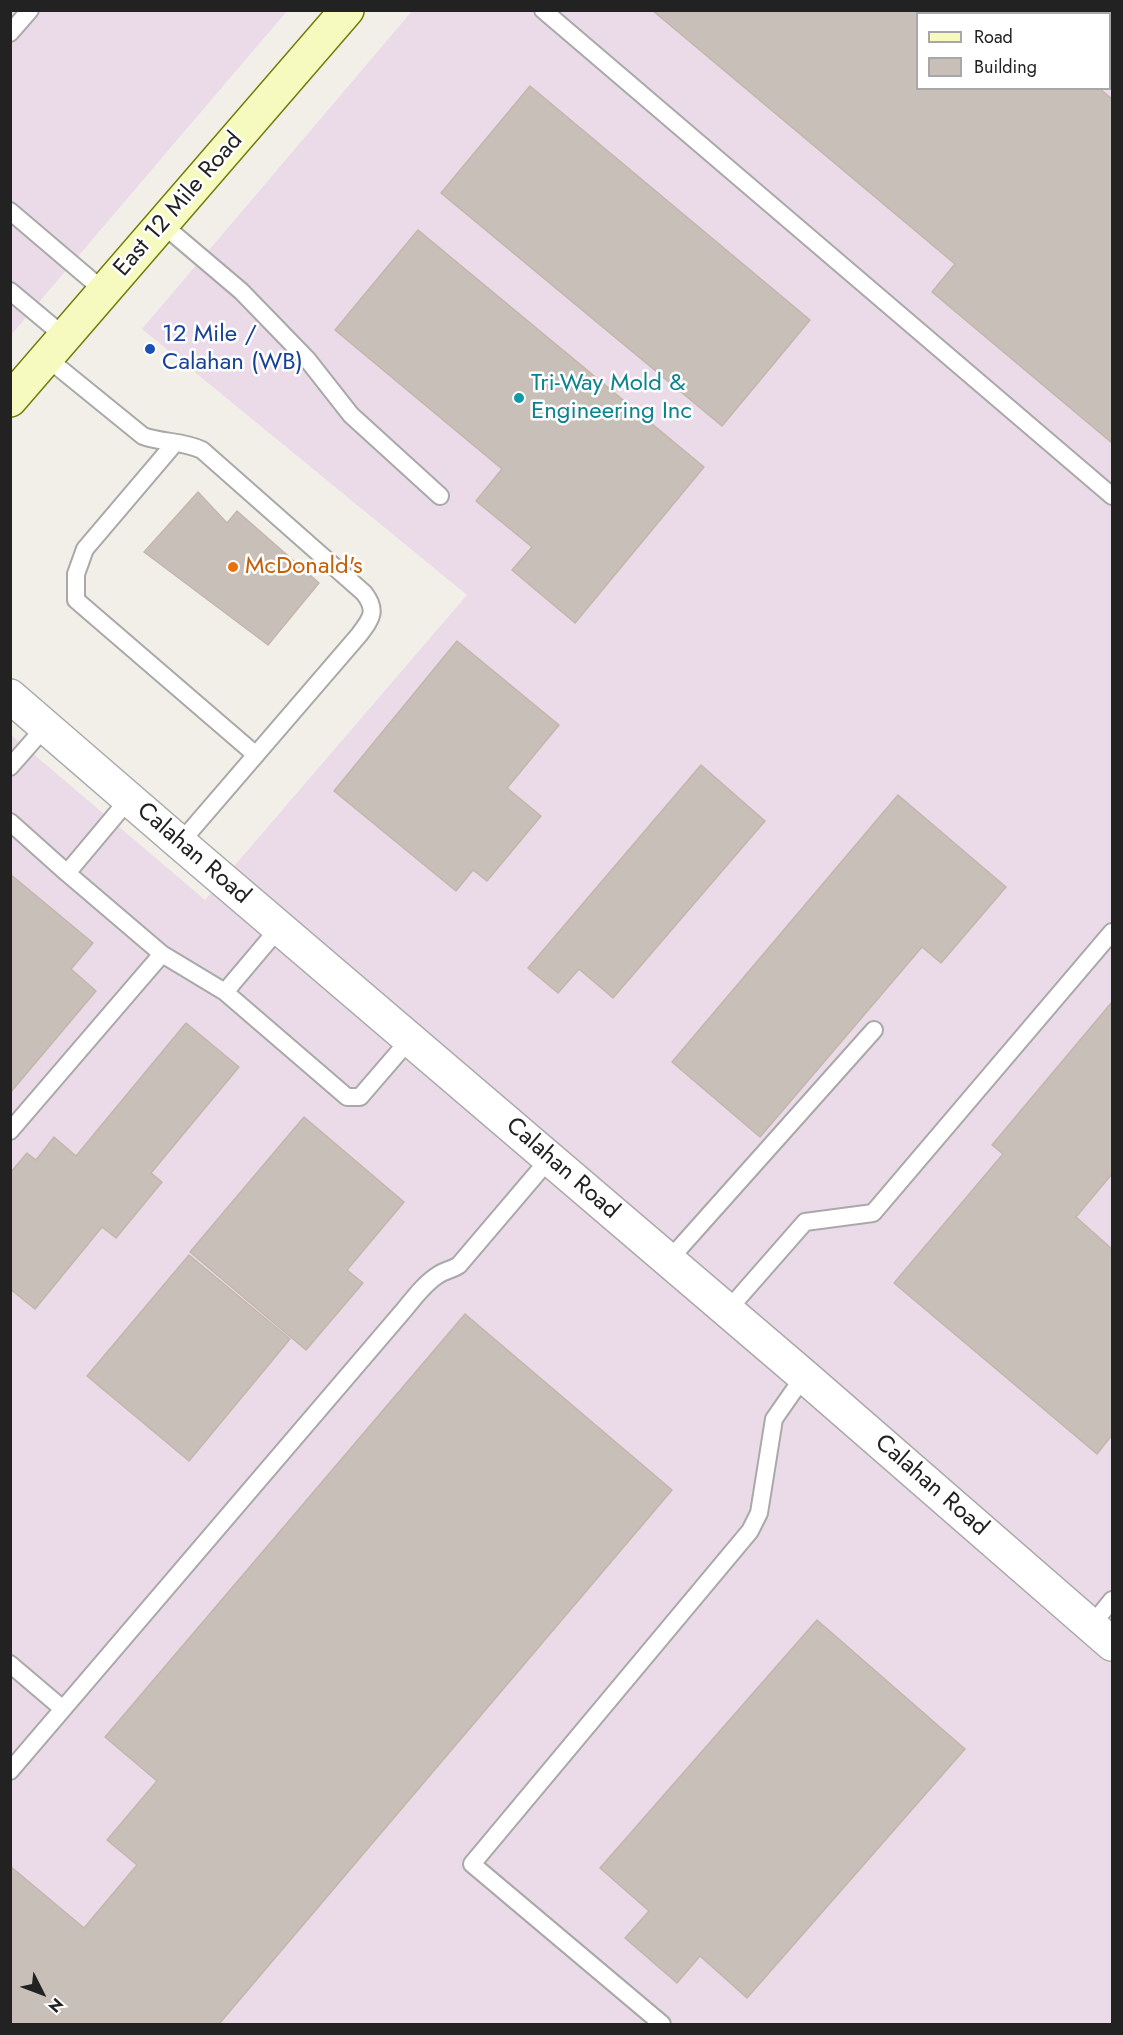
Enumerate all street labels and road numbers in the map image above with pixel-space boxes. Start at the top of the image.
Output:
street label: East 12 Mile Road [109,127,249,283]
street label: Calahan Road [130,797,256,911]
street label: Calahan Road [499,1112,625,1226]
street label: Calahan Road [868,1429,994,1543]

